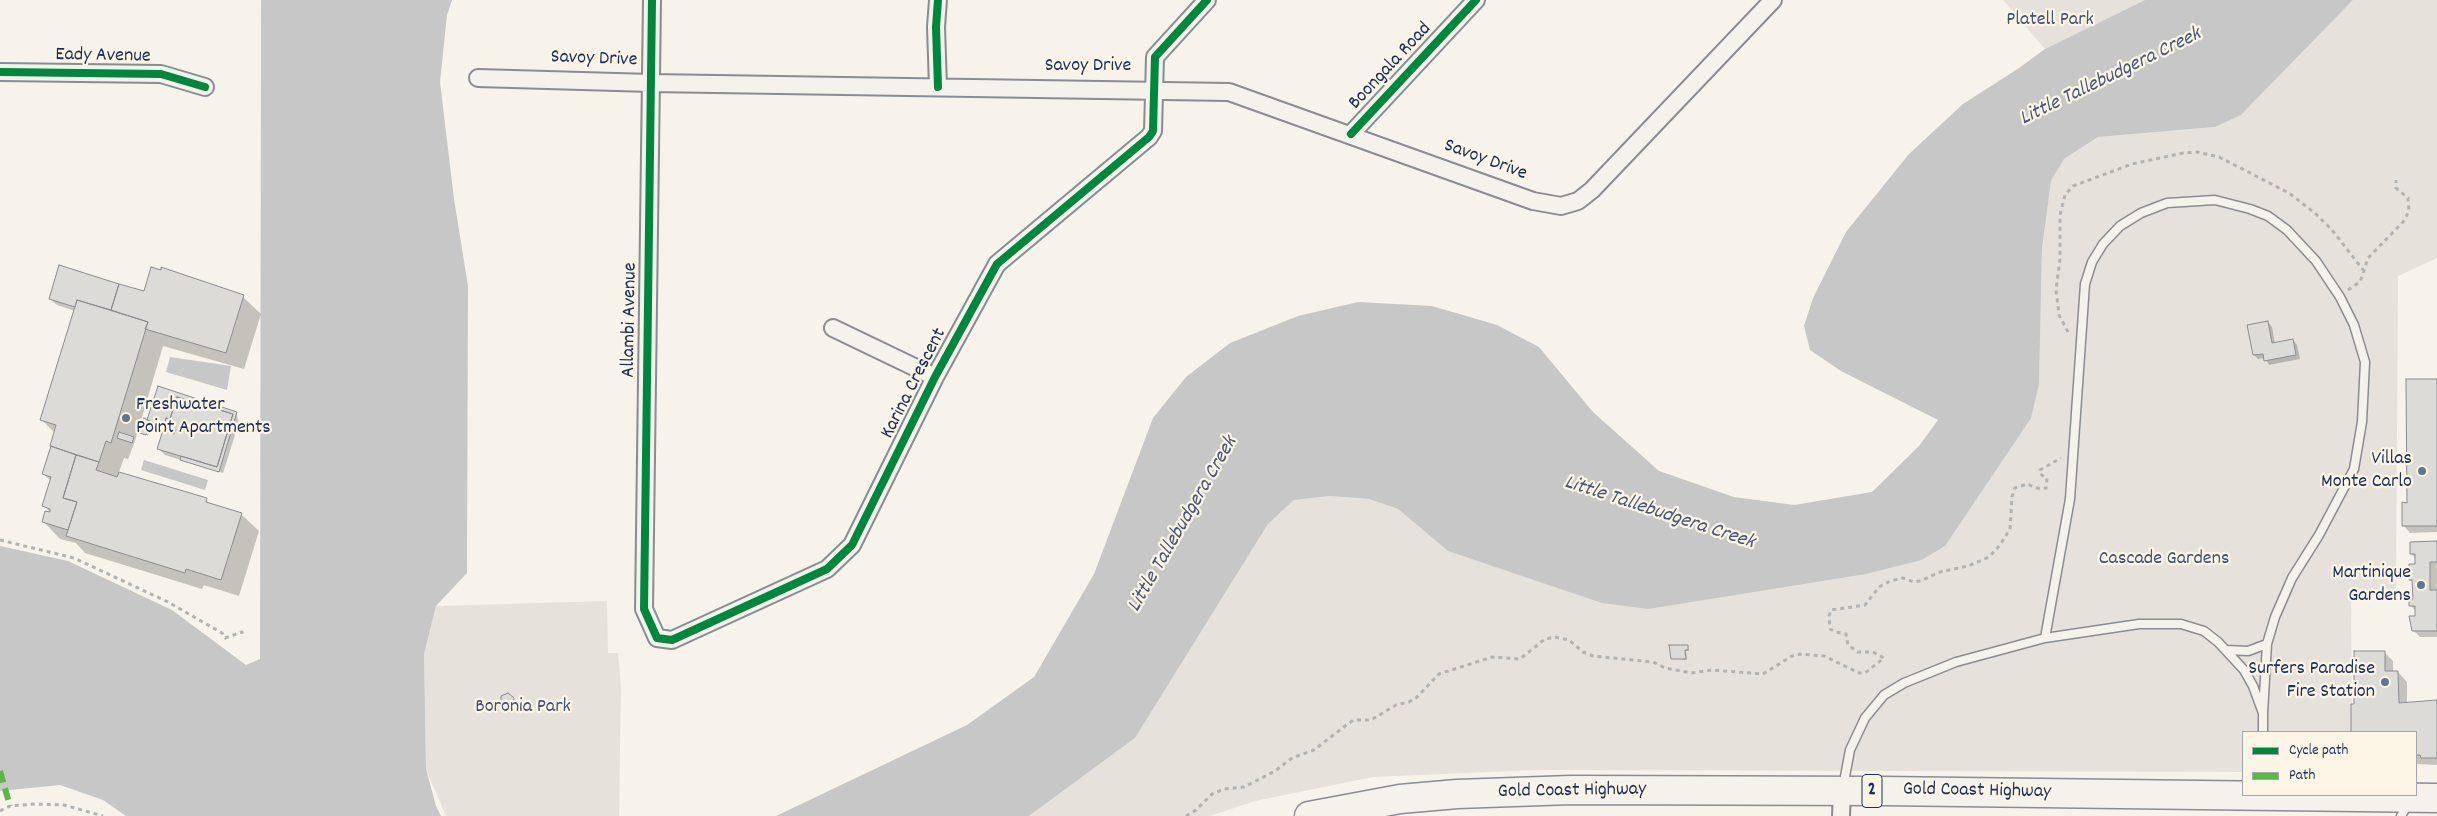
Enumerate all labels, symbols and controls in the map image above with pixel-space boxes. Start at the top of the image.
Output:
park label: Platell Park [2006,9,2094,33]
street label: Boongala Road [1344,18,1438,116]
water label: Little Tallebudgera Creek [2016,23,2206,133]
street label: Eady Avenue [55,44,151,70]
street label: Savoy Drive [550,46,638,74]
street label: Savoy Drive [1045,55,1131,79]
street label: Savoy Drive [1440,135,1530,187]
street label: Allambi Avenue [618,262,644,378]
street label: Karina Crescent [877,325,953,443]
place label: Freshwater Point Apartments [136,394,271,441]
marker: Freshwater Point Apartments [120,412,132,424]
water label: Little Tallebudgera Creek [1123,433,1245,617]
place label: Villas Monte Carlo [2321,448,2412,495]
marker: Villas Monte Carlo [2416,465,2428,477]
water label: Little Tallebudgera Creek [1561,471,1757,557]
park label: Cascade Gardens [2099,548,2229,572]
place label: Martinique Gardens [2332,562,2411,609]
marker: Martinique Gardens [2415,579,2427,591]
place label: Surfers Paradise Fire Station [2248,658,2375,705]
marker: Surfers Paradise Fire Station [2379,676,2391,688]
park label: Boronia Park [475,696,571,720]
legend [2242,731,2417,796]
text: Cycle path [2289,740,2348,762]
text: Path [2289,765,2315,787]
road number: 2 [1862,774,1882,808]
street label: Gold Coast Highway [1498,779,1646,805]
street label: Gold Coast Highway [1903,779,2051,805]

